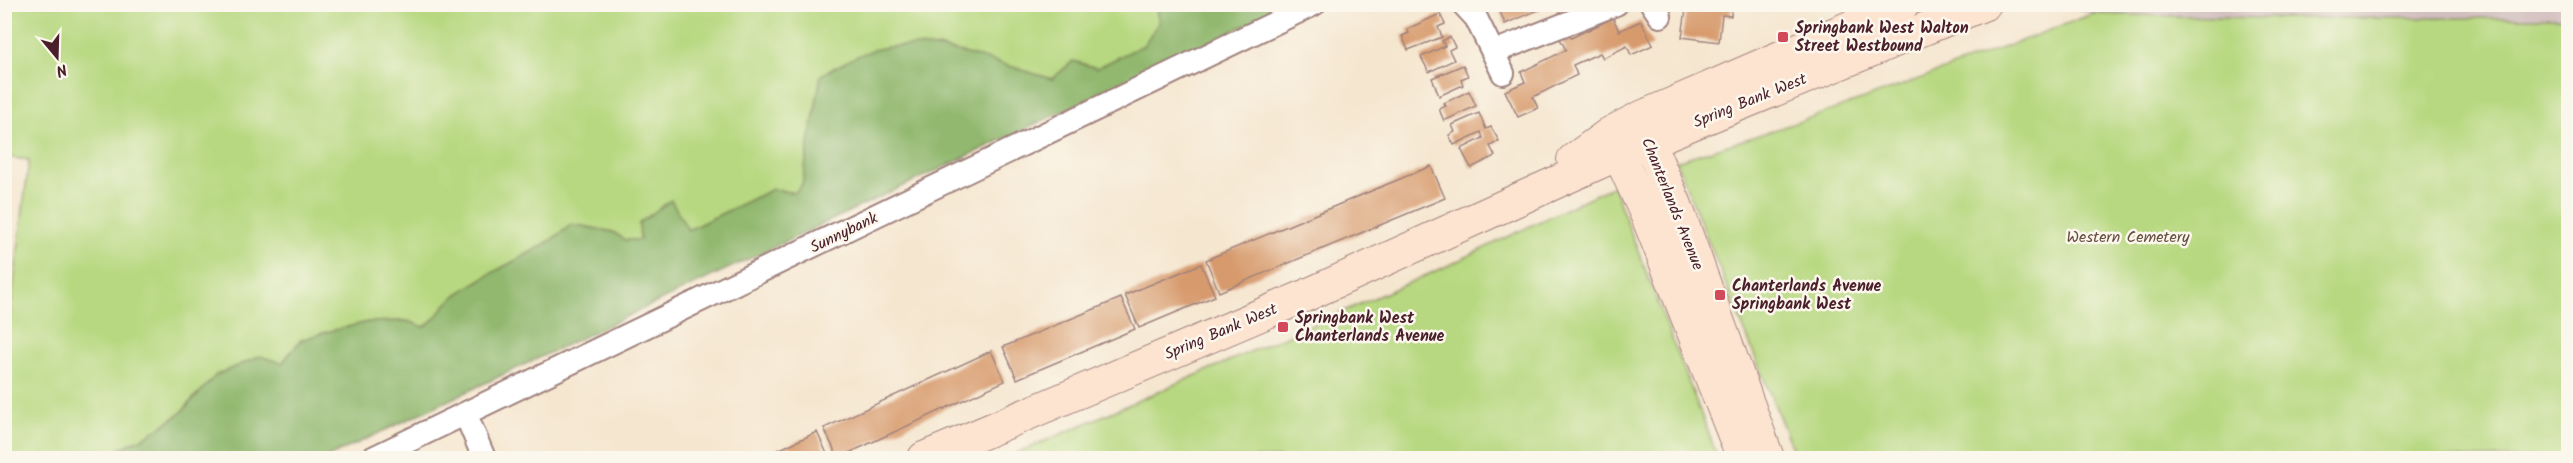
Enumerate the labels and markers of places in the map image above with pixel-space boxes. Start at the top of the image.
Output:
place label: Springbank West Walton Street Westbound [1795,16,1969,59]
marker: Springbank West Walton Street Westbound [1776,30,1790,44]
place label: Chanterlands Avenue Springbank West [1732,274,1882,317]
marker: Chanterlands Avenue Springbank West [1713,288,1727,302]
place label: Springbank West Chanterlands Avenue [1295,306,1445,349]
marker: Springbank West Chanterlands Avenue [1276,320,1290,334]

